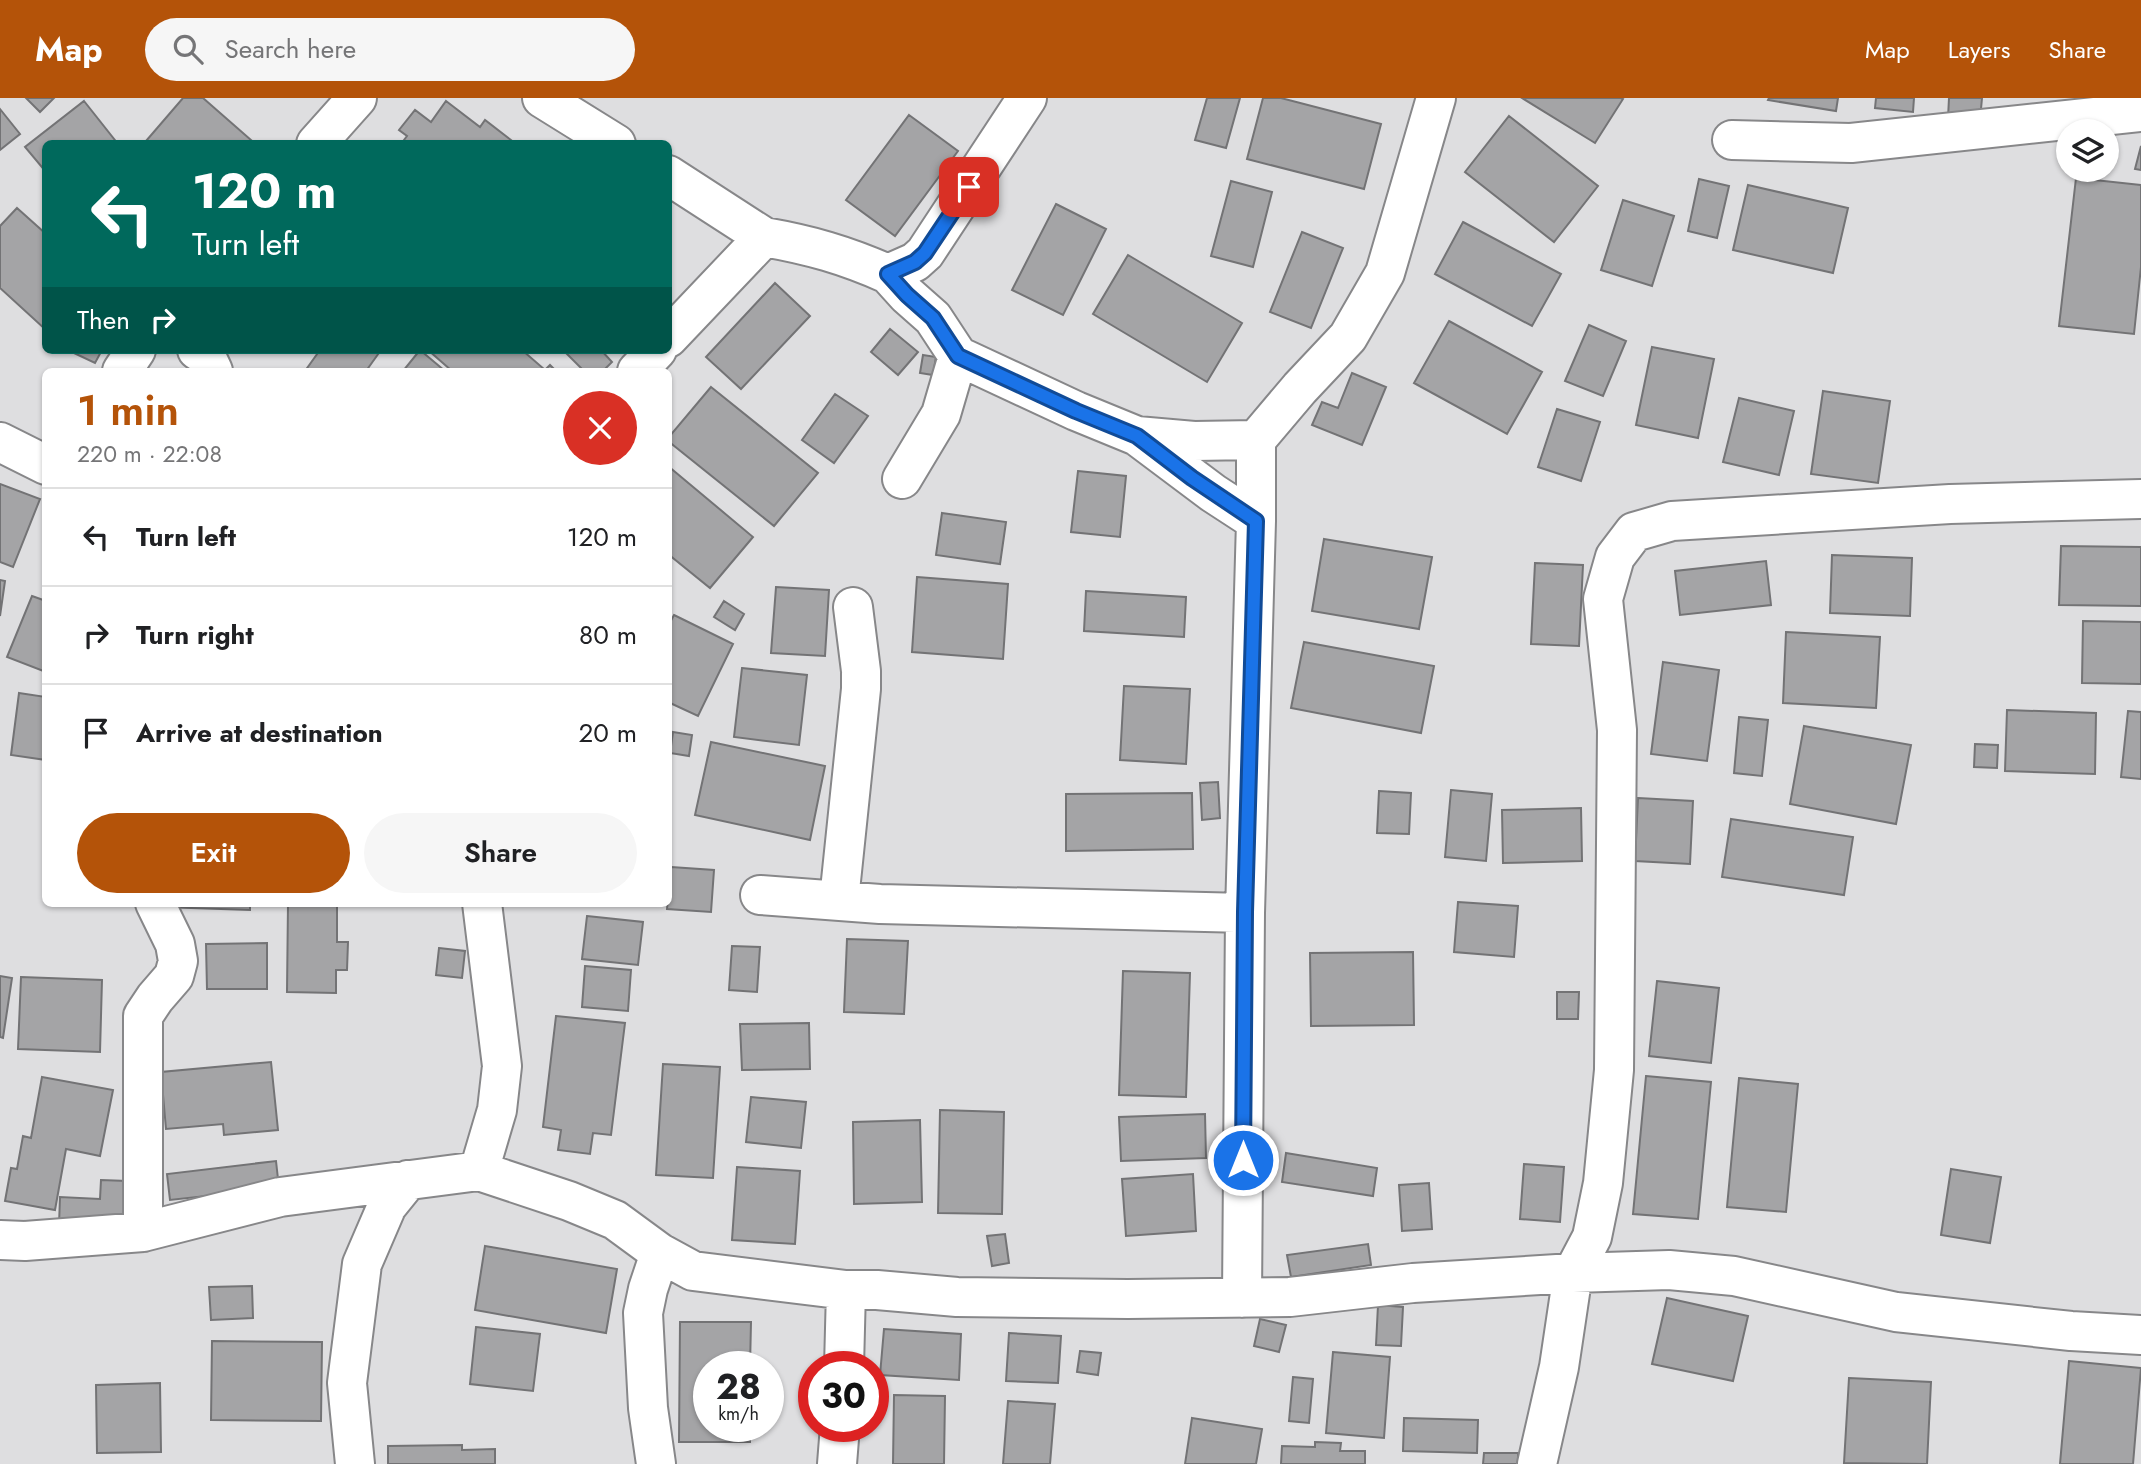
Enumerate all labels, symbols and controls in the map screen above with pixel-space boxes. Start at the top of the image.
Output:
search box [145,18,635,81]
text: Map [35,26,103,73]
icon: search [169,30,207,68]
text: Search here [225,30,356,68]
text: Map [1865,32,1910,67]
text: Layers [1948,32,2010,67]
text: Share [2048,32,2106,67]
map controls [2056,119,2119,182]
button: layers [2056,119,2119,182]
text: 120 m [192,156,336,226]
pin [939,157,999,217]
icon: left [77,168,168,259]
icon: arrive [950,168,988,206]
text: Turn left [192,221,299,267]
text: Then [77,301,130,339]
icon: right [144,301,182,339]
text: 1 min [77,380,179,441]
button: close [563,391,637,465]
text: 220 m · 22:08 [77,437,222,471]
icon: left [77,518,115,556]
text: Turn left [136,518,236,556]
text: 120 m [567,518,637,556]
icon: right [77,616,115,654]
text: Turn right [136,616,254,654]
text: 80 m [579,616,637,654]
icon: arrive [77,714,115,752]
text: Arrive at destination [136,714,383,752]
text: 20 m [579,714,637,752]
button: Exit [77,813,350,893]
button: Share [364,813,637,893]
position arrow [1206,1123,1280,1197]
speed limit sign: 30 [798,1351,889,1442]
text: 28 [716,1362,761,1412]
text: km/h [718,1401,759,1427]

